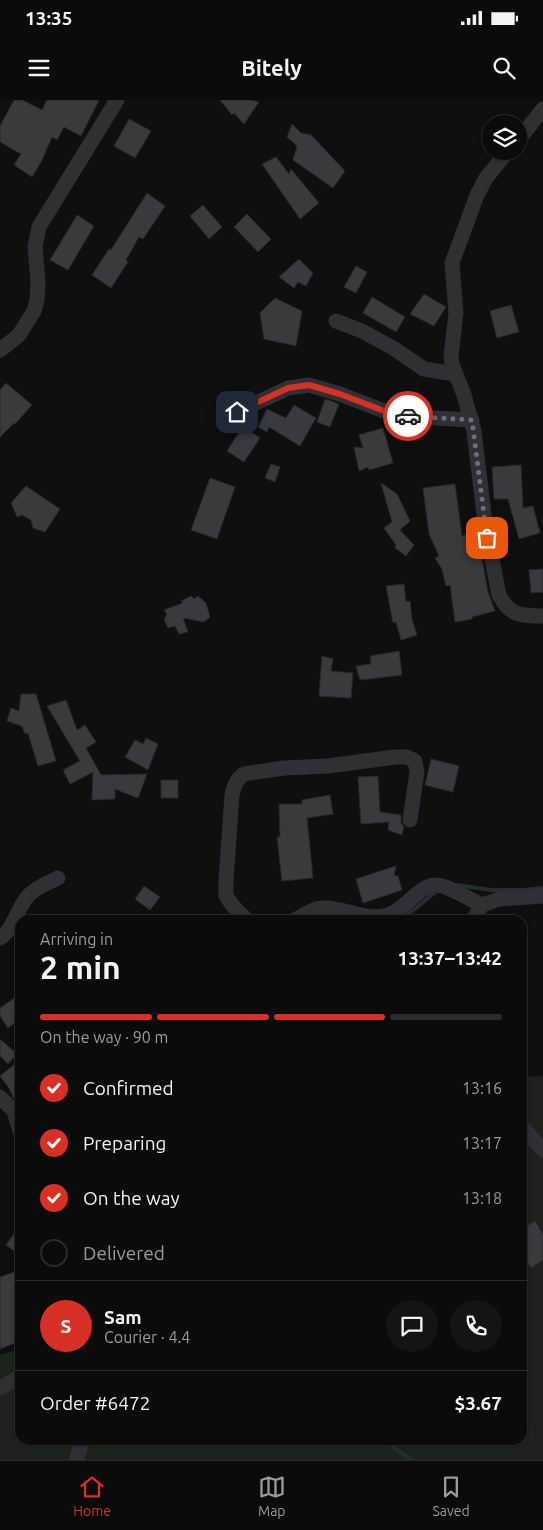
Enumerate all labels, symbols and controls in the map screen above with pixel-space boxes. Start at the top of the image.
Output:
text: 13:35 [25,7,73,29]
icon: menu [25,54,53,82]
icon: search [490,54,518,82]
text: Bitely [241,55,302,80]
map controls [482,115,527,160]
button: layers [482,115,527,160]
pin [216,391,258,433]
courier [383,391,433,441]
icon: home [223,398,251,426]
icon: car [394,402,422,430]
pin [466,517,508,559]
icon: bag [473,524,501,552]
text: Arriving in [40,930,113,948]
text: 13:37–13:42 [397,947,502,969]
text: 2 min [40,949,121,985]
text: On the way · 90 m [40,1028,168,1046]
icon: check [40,1074,68,1102]
text: Confirmed [83,1077,174,1099]
text: 13:16 [462,1079,502,1097]
icon: check [40,1129,68,1157]
text: Preparing [83,1132,167,1154]
text: 13:17 [462,1134,502,1152]
icon: check [40,1184,68,1212]
text: On the way [83,1187,180,1209]
text: 13:18 [462,1189,502,1207]
text: Delivered [83,1242,165,1264]
button: chat [386,1300,438,1352]
button: phone [450,1300,502,1352]
text: Sam [104,1306,142,1328]
text: S [61,1315,71,1337]
text: Courier · 4.4 [104,1328,190,1346]
text: Order #6472 [40,1392,150,1414]
text: $3.67 [454,1392,502,1414]
tab: Home [73,1473,111,1519]
tab: Map [258,1473,286,1519]
tab: Saved [432,1473,470,1519]

